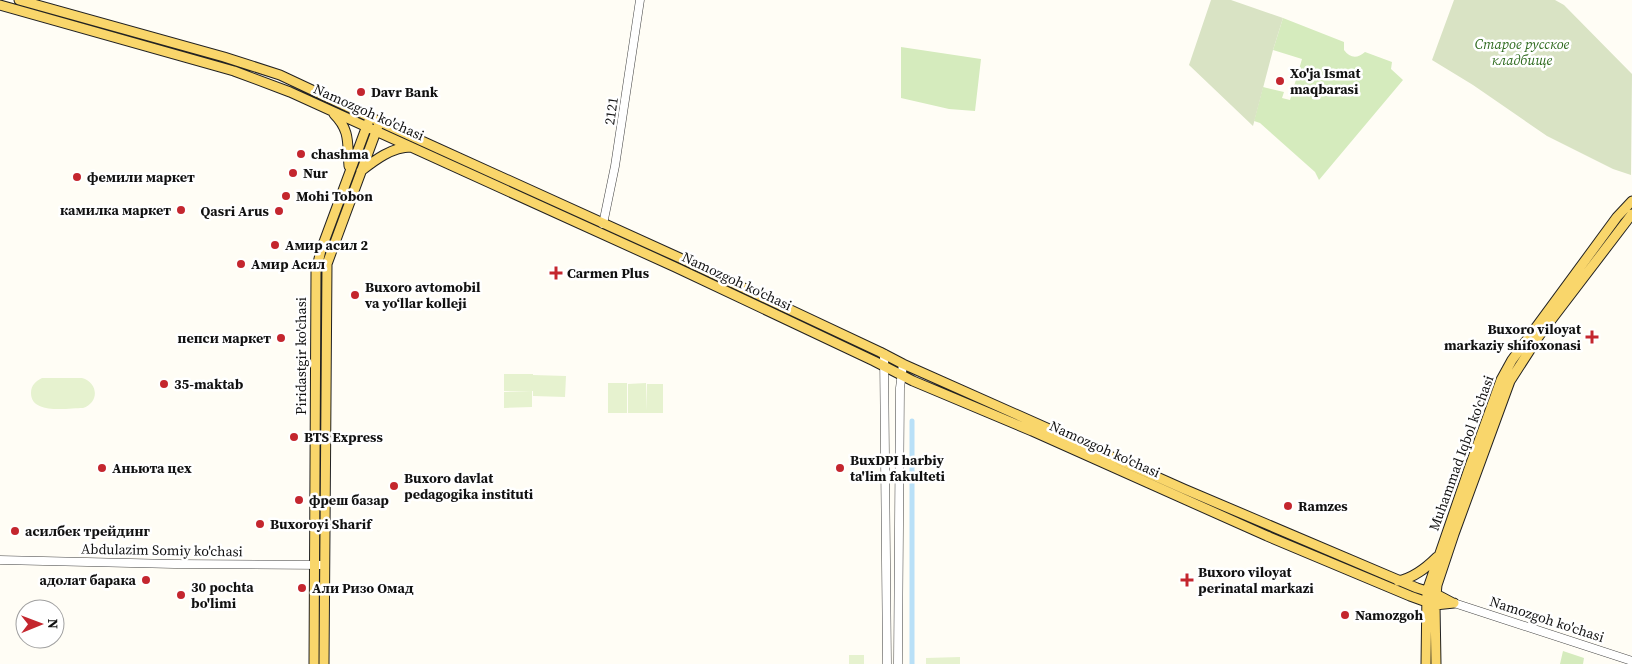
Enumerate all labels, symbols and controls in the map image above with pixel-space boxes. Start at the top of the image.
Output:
park label: Старое русское кладбище [1475,34,1570,70]
place label: Xo'ja Ismat maqbarasi [1290,63,1361,99]
marker: Xo'ja Ismat maqbarasi [1274,75,1286,87]
street label: Namozgoh ko'chasi [311,79,427,145]
place label: Davr Bank [371,82,439,102]
marker: Davr Bank [355,86,367,98]
street label: 2121 [599,96,623,126]
place label: chashma [311,144,369,164]
marker: chashma [295,148,307,160]
place label: Nur [303,163,328,183]
place label: фемили маркет [87,167,195,187]
marker: Nur [287,167,299,179]
marker: фемили маркет [71,171,83,183]
place label: Mohi Tobon [296,186,373,206]
marker: Mohi Tobon [280,190,292,202]
place label: камилка маркет [60,200,171,220]
place label: Qasri Arus [201,201,270,221]
marker: камилка маркет [175,204,187,216]
marker: Qasri Arus [273,205,285,217]
place label: Амир асил 2 [285,235,369,255]
marker: Амир асил 2 [269,239,281,251]
street label: Namozgoh ko'chasi [679,247,795,315]
place label: Амир Асил [251,254,325,274]
marker: Амир Асил [235,258,247,270]
place label: Carmen Plus [567,263,650,283]
marker: Carmen Plus [549,266,563,280]
place label: Buxoro avtomobil va yo‘llar kolleji [364,277,481,313]
marker: Buxoro avtomobil va yo‘llar kolleji [349,289,361,301]
street label: Piridastgir ko'chasi [291,297,311,415]
place label: Buxoro viloyat markaziy shifoxonasi [1444,319,1582,355]
place label: пепси маркет [178,328,271,348]
marker: Buxoro viloyat markaziy shifoxonasi [1585,330,1599,344]
marker: пепси маркет [275,332,287,344]
street label: Muhammad Iqbol ko'chasi [1424,372,1498,534]
place label: 35-maktab [174,374,244,394]
marker: 35-maktab [158,378,170,390]
street label: Namozgoh ko'chasi [1047,416,1163,482]
place label: BTS Express [304,427,383,447]
marker: BTS Express [288,431,300,443]
place label: BuxDPI harbiy ta'lim fakulteti [850,450,945,486]
place label: Аньюта цех [112,458,192,478]
marker: Аньюта цех [96,462,108,474]
marker: BuxDPI harbiy ta'lim fakulteti [834,462,846,474]
place label: Buxoro davlat pedagogika instituti [404,468,534,504]
marker: Buxoro davlat pedagogika instituti [388,480,400,492]
place label: фреш базар [309,490,389,510]
marker: фреш базар [293,494,305,506]
place label: Ramzes [1298,496,1348,516]
marker: Ramzes [1282,500,1294,512]
place label: Buxoroyi Sharif [270,514,373,534]
marker: Buxoroyi Sharif [254,518,266,530]
place label: асилбек трейдинг [25,521,150,541]
marker: асилбек трейдинг [9,525,21,537]
street label: Abdulazim Somiy ko'chasi [81,539,243,561]
place label: Buxoro viloyat perinatal markazi [1198,562,1314,598]
place label: адолат барака [39,570,137,590]
marker: Buxoro viloyat perinatal markazi [1180,573,1194,587]
marker: адолат барака [140,574,152,586]
place label: 30 pochta bo'limi [191,577,254,613]
place label: Али Ризо Омад [312,578,414,598]
marker: Али Ризо Омад [296,582,308,594]
marker: 30 pochta bo'limi [175,589,187,601]
street label: Namozgoh ko'chasi [1487,591,1607,647]
north arrow [15,599,65,649]
place label: Namozgoh [1355,605,1423,625]
marker: Namozgoh [1339,609,1351,621]
text: N [43,618,63,629]

